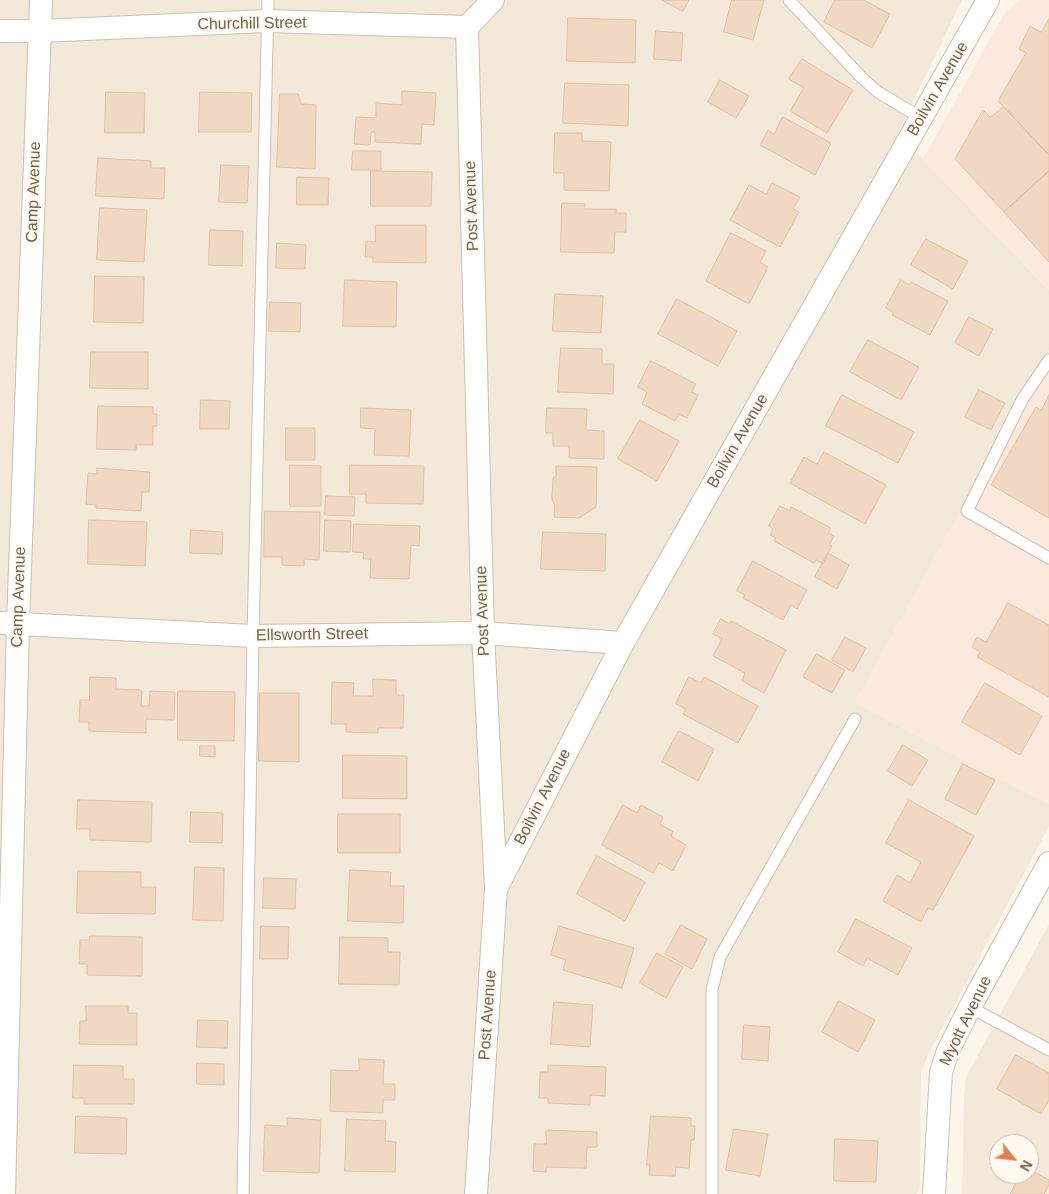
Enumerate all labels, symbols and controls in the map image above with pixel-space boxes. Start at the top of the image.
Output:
street label: Churchill Street [197,13,307,35]
street label: Boilvin Avenue [903,38,973,140]
street label: Camp Avenue [23,141,45,243]
street label: Post Avenue [461,160,483,252]
street label: Boilvin Avenue [703,390,773,492]
street label: Camp Avenue [8,546,30,648]
street label: Post Avenue [472,565,494,657]
street label: Ellsworth Street [256,624,368,646]
street label: Boilvin Avenue [510,746,576,848]
street label: Post Avenue [475,969,501,1061]
street label: Myott Avenue [936,973,996,1069]
north arrow [989,1134,1039,1184]
text: N [1017,1157,1036,1174]

